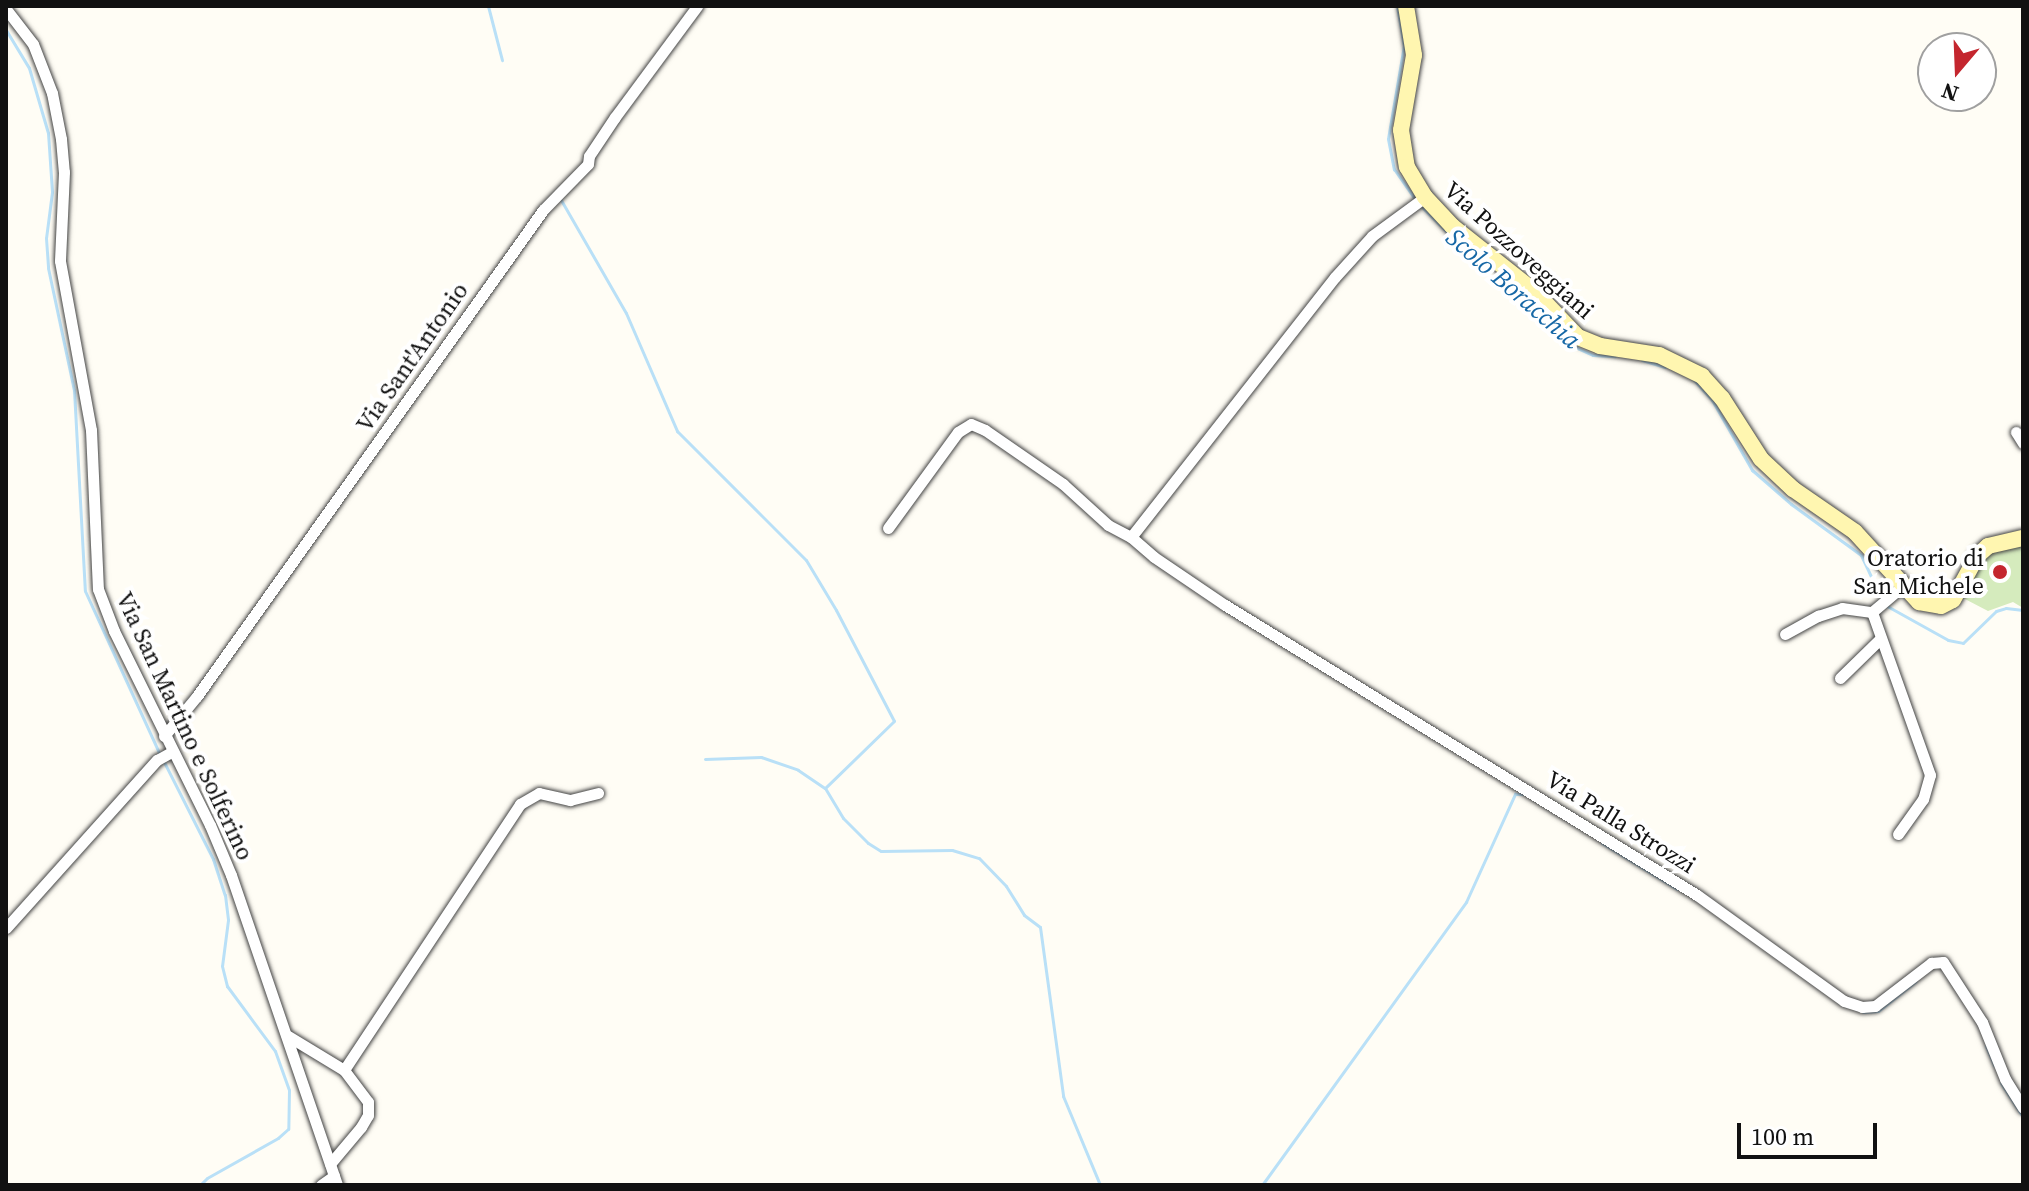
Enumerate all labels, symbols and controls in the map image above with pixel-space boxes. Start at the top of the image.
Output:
north arrow [1917,32,1997,112]
text: N [1937,76,1962,110]
street label: Via Pozzoveggiani [1438,175,1600,325]
water label: Scolo Boracchia [1439,222,1587,356]
street label: Via Sant'Antonio [350,277,474,437]
place label: Oratorio di San Michele [1853,544,1984,600]
marker: Oratorio di San Michele [1991,563,2009,581]
street label: Via San Martino e Solferino [110,587,260,865]
street label: Via Palla Strozzi [1541,765,1701,879]
scale bar [1741,1107,1881,1157]
text: 100 m [1751,1120,1814,1153]

